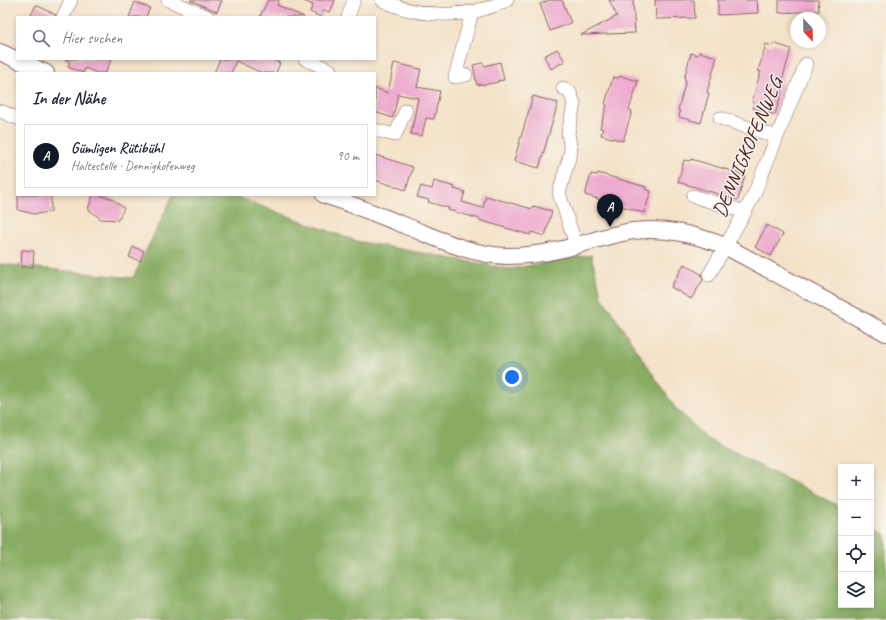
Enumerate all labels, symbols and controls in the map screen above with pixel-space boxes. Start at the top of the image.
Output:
north arrow [790,12,826,48]
search box [16,16,376,60]
icon: search [30,27,52,49]
text: Hier suchen [62,29,122,48]
street label: DENNIGKOFENWEG [707,71,789,221]
text: In der Nähe [32,88,105,109]
text: Gümligen Rütibühl [71,139,163,158]
text: A [43,148,49,164]
text: 90 m [337,148,359,164]
text: Haltestelle · Dennigkofenweg [71,158,194,174]
pin: A [597,194,623,227]
your location [502,367,522,387]
map controls [838,464,874,608]
button: + [838,464,874,500]
button: − [838,500,874,536]
button: locate [838,536,874,572]
button: layers [838,572,874,608]

